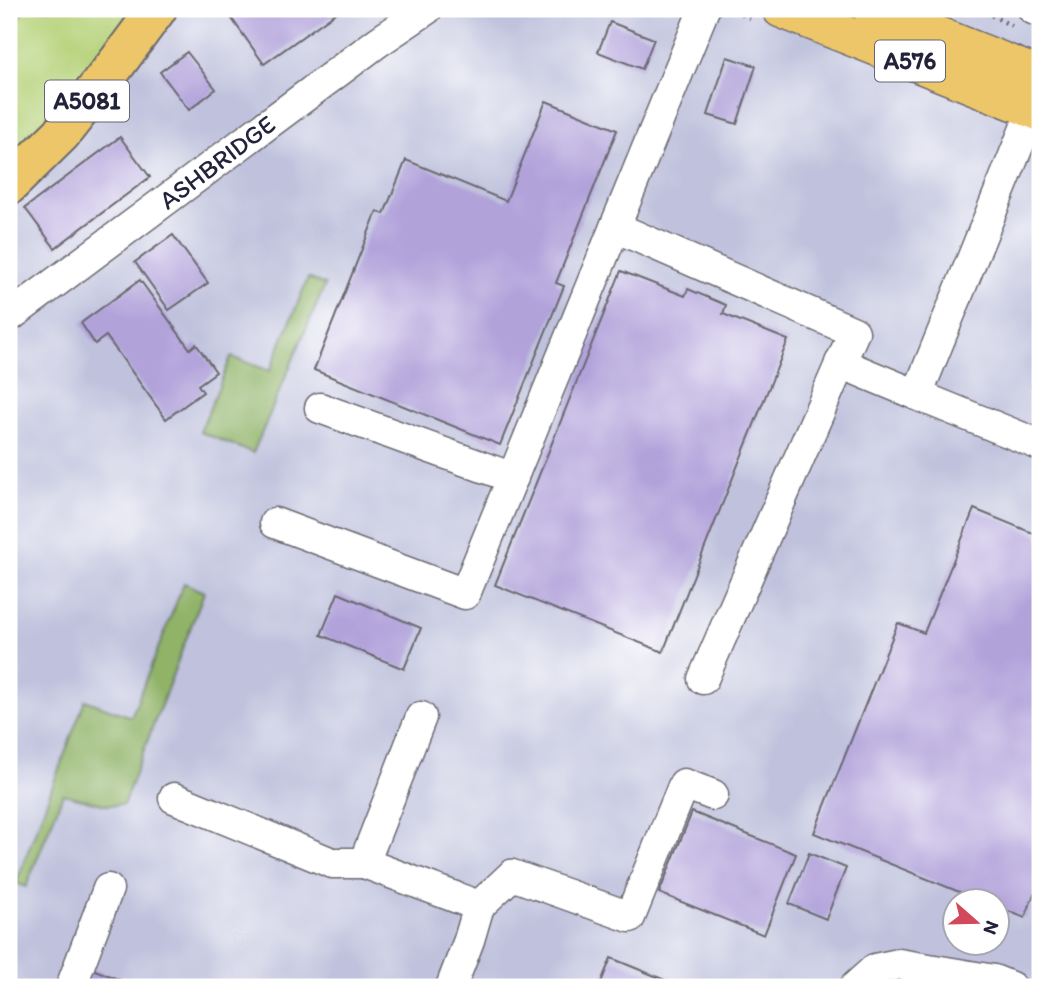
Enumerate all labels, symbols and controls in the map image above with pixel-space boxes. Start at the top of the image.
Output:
road number: A576 [875,40,945,82]
road number: A5081 [45,80,129,122]
street label: ASHBRIDGE [152,108,282,216]
north arrow [940,888,1010,958]
text: N [979,918,1005,938]

